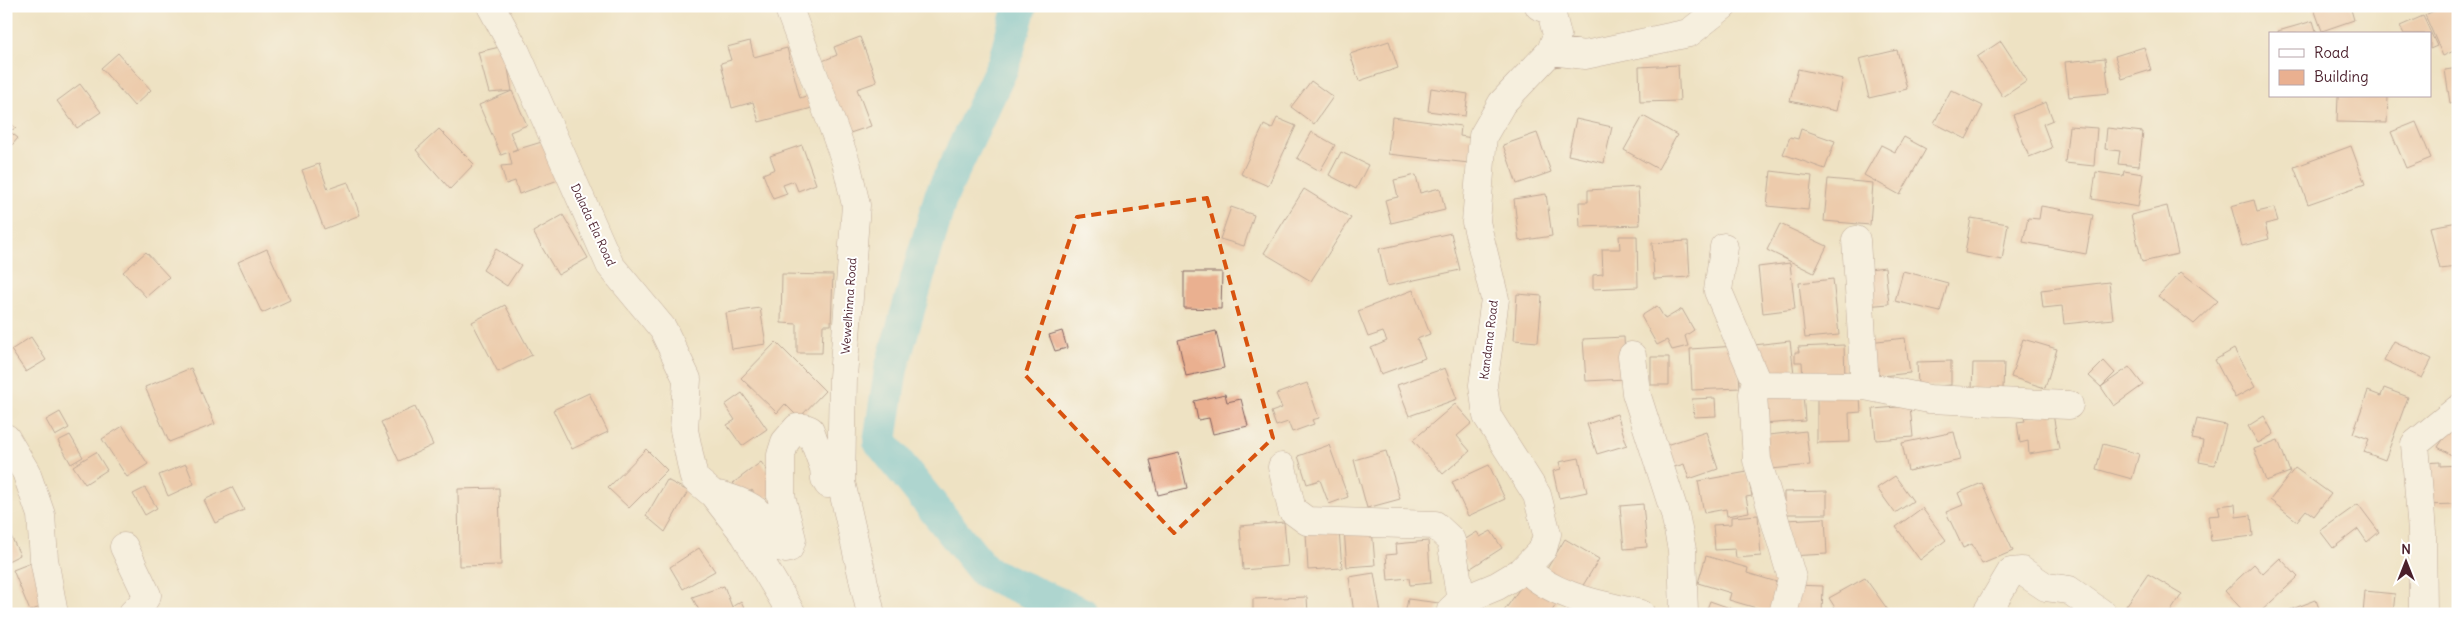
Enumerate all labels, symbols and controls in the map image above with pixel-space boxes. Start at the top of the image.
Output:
legend [2269,32,2432,98]
text: Road [2314,43,2349,62]
text: Building [2314,67,2369,86]
street label: Dalada Ela Road [568,181,619,268]
street label: Wewelhinna Road [838,257,859,355]
street label: Kandana Road [1476,299,1501,380]
north arrow [2382,538,2432,588]
text: N [2401,540,2411,558]

